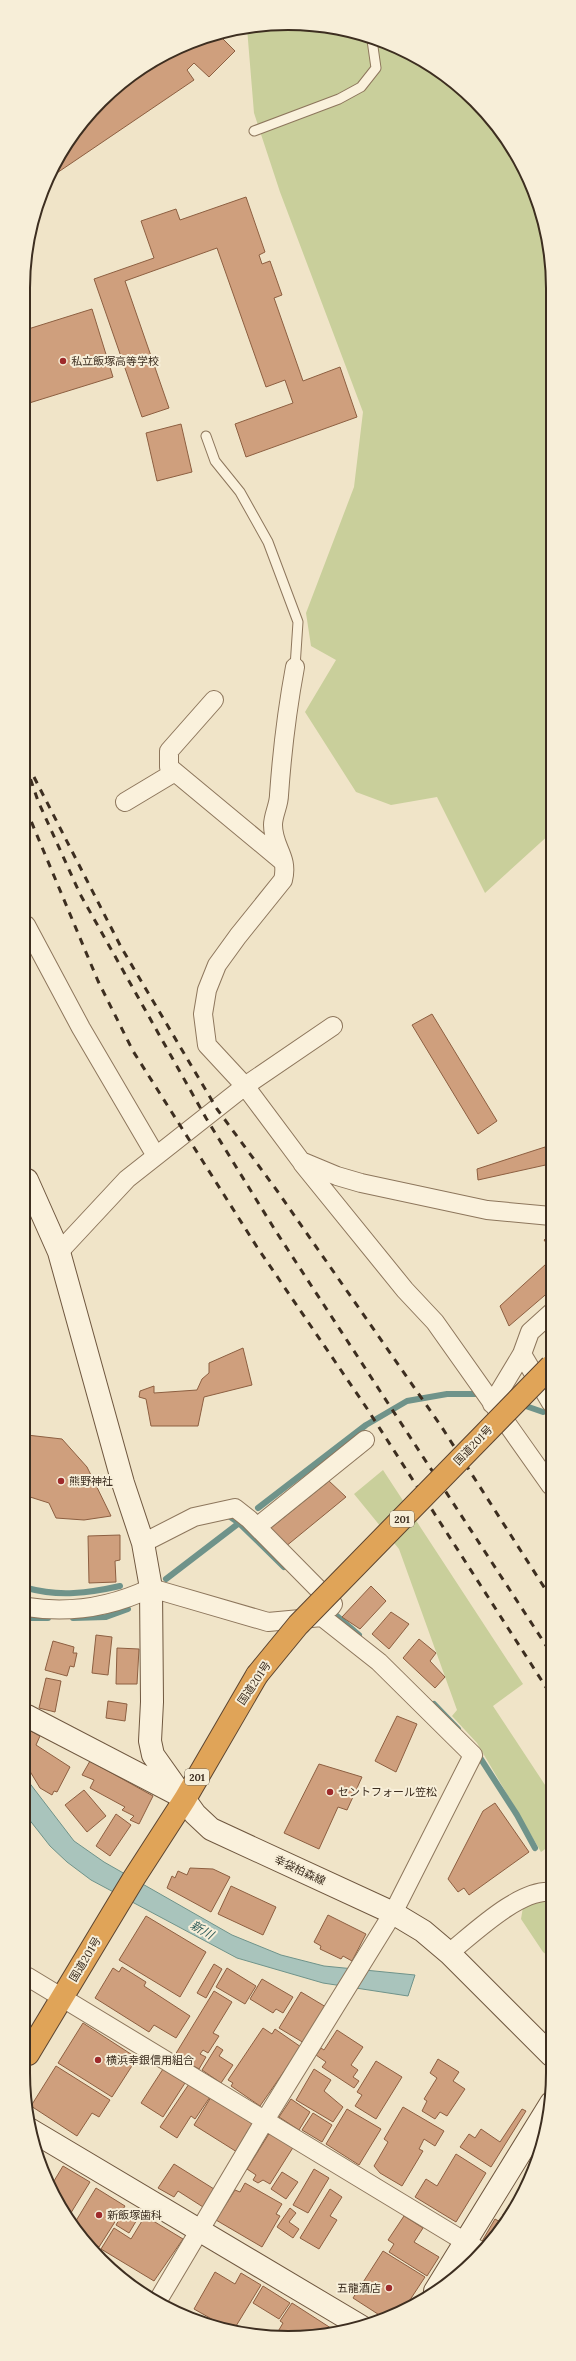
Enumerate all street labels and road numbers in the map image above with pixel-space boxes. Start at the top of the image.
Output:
street label: 国道201号 [451,1422,495,1468]
road number: 201 [390,1511,414,1527]
street label: 国道201号 [234,1658,274,1708]
road number: 201 [185,1769,209,1785]
street label: 幸袋柏森線 [272,1852,328,1888]
street label: 国道201号 [66,1934,104,1984]

